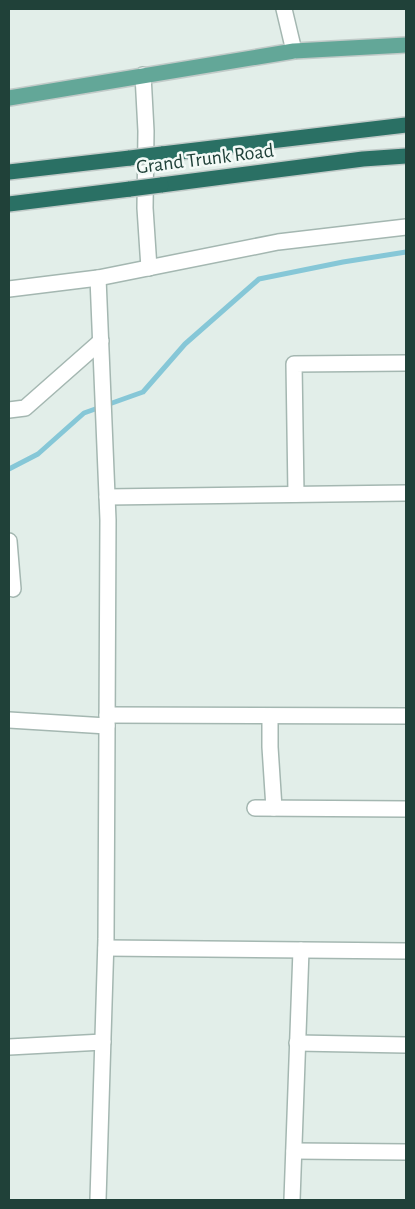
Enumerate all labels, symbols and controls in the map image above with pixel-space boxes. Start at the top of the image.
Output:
street label: Grand Trunk Road [135,141,275,177]

